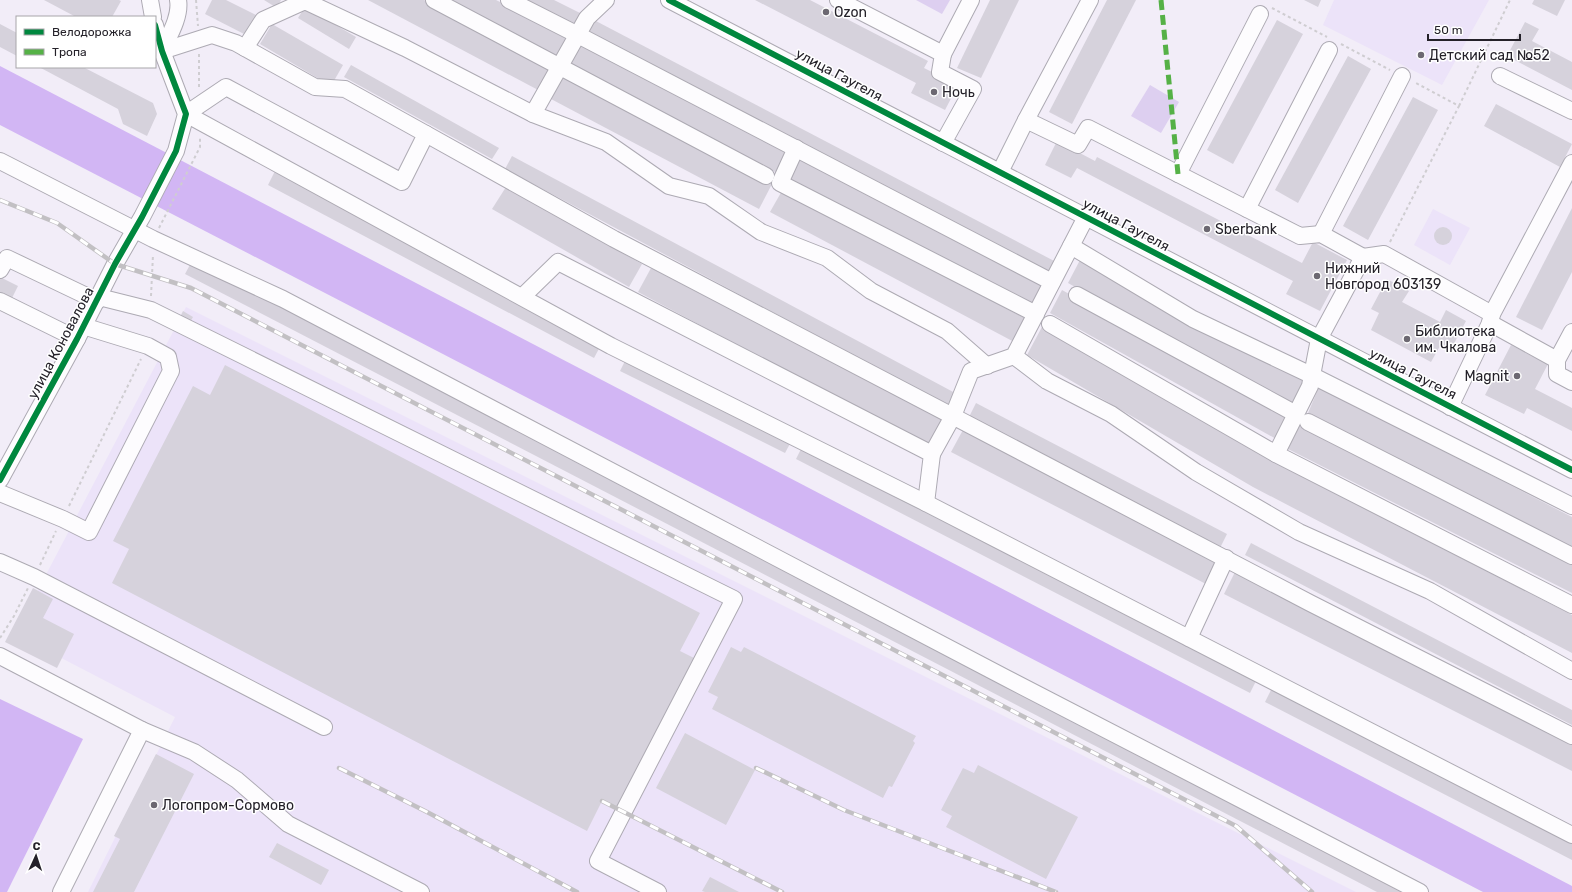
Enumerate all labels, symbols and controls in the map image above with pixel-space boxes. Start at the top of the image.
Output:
place label: Ozon [834,4,867,21]
marker: Ozon [821,7,831,17]
legend [16,16,156,68]
scale bar [1428,16,1520,42]
text: 50 m [1434,23,1462,37]
text: Велодорожка [52,25,131,39]
text: Тропа [52,45,87,59]
street label: улица Гаугеля [793,45,885,105]
place label: Детский сад №52 [1429,47,1550,64]
marker: Детский сад №52 [1416,50,1426,60]
place label: Ночь [942,84,975,101]
marker: Ночь [929,87,939,97]
street label: улица Гаугеля [1080,195,1172,255]
place label: Sberbank [1215,221,1278,238]
marker: Sberbank [1202,224,1212,234]
place label: Нижний Новгород 603139 [1325,260,1441,293]
marker: Нижний Новгород 603139 [1312,271,1322,281]
street label: улица Коновалова [24,284,98,402]
place label: Библиотека им. Чкалова [1415,323,1496,356]
marker: Библиотека им. Чкалова [1402,334,1412,344]
street label: улица Гаугеля [1366,345,1460,403]
place label: Magnit [1464,368,1510,385]
marker: Magnit [1512,371,1522,381]
place label: Логопром-Сормово [162,797,294,814]
marker: Логопром-Сормово [149,800,159,810]
north arrow [16,836,56,876]
text: С [32,840,41,853]

